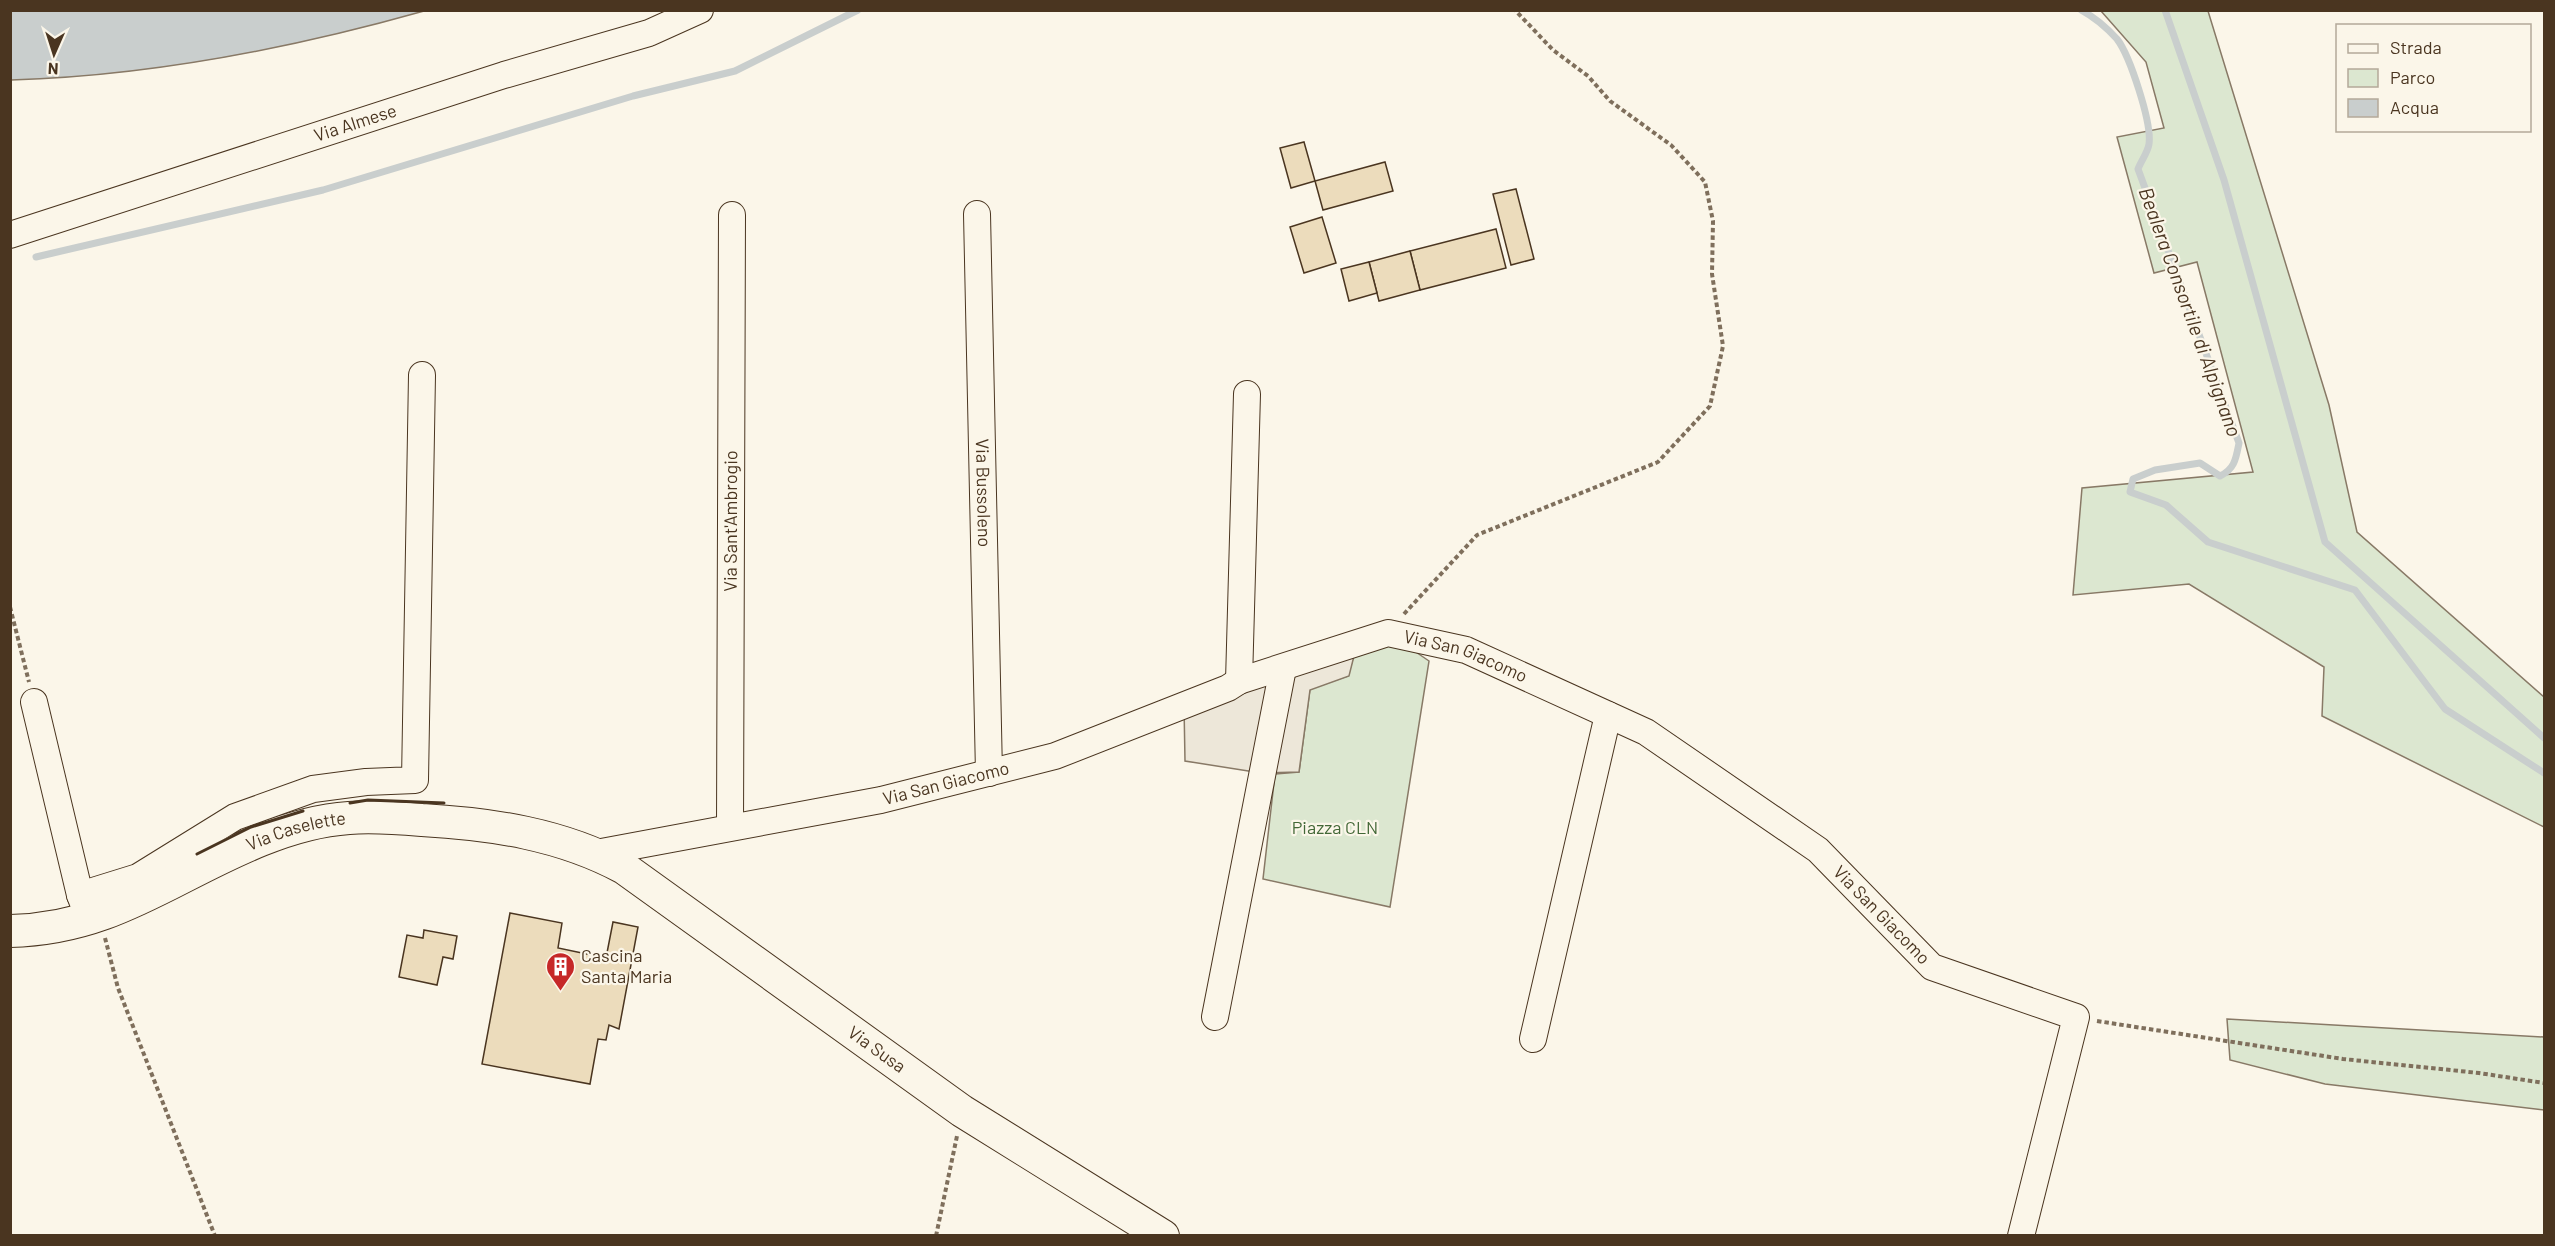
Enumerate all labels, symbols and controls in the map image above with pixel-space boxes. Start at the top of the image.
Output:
north arrow [24,24,84,84]
legend [2336,24,2531,132]
text: Strada [2390,36,2442,58]
text: N [47,60,59,79]
text: Parco [2390,66,2435,88]
text: Acqua [2390,96,2439,118]
street label: Via Almese [311,99,399,146]
water label: Bealera Consortile di Alpignano [2135,184,2247,440]
street label: Via Bussoleno [972,438,996,548]
street label: Via Sant'Ambrogio [719,450,741,592]
street label: Via San Giacomo [1402,625,1531,687]
street label: Via San Giacomo [880,756,1011,809]
street label: Via Caselette [243,806,347,855]
park label: Piazza CLN [1292,816,1378,838]
street label: Via San Giacomo [1829,860,1935,969]
place label: Cascina Santa Maria [581,944,672,987]
building icon: Cascina Santa Maria [544,950,576,992]
street label: Via Susa [844,1021,910,1077]

